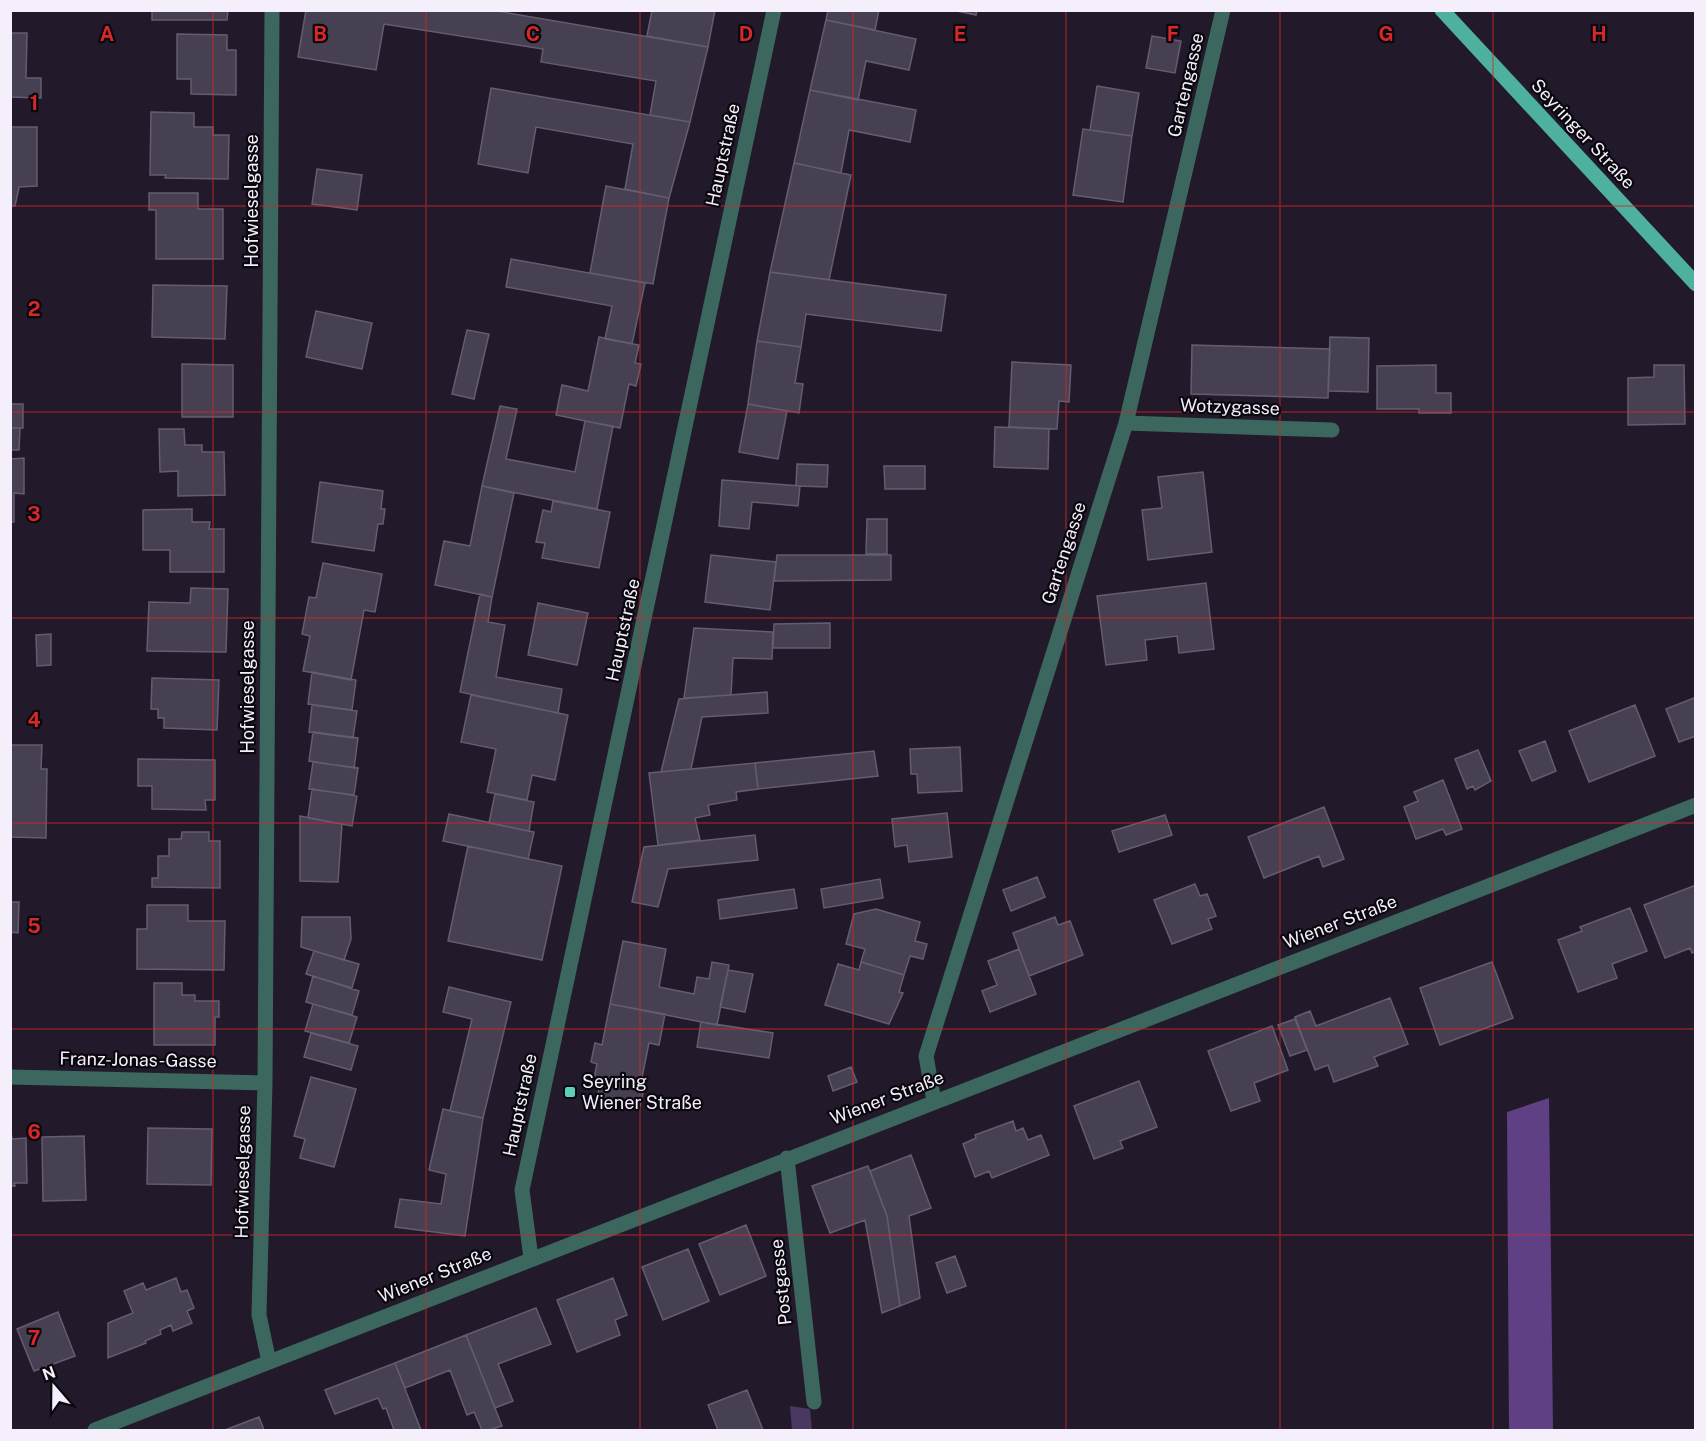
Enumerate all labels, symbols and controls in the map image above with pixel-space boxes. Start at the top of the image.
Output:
text: A [100,22,114,46]
text: B [313,22,327,46]
text: C [526,22,540,46]
text: D [739,22,753,46]
text: E [954,22,966,46]
text: F [1167,22,1179,46]
text: G [1378,22,1394,46]
text: H [1591,22,1607,46]
street label: Gartengasse [1163,31,1208,139]
street label: Seyringer Straße [1527,74,1640,193]
text: 1 [30,91,38,115]
street label: Hauptstraße [701,101,744,208]
street label: Hofwieselgasse [241,134,262,268]
text: 2 [28,297,40,321]
street label: Wotzygasse [1180,394,1280,419]
street label: Gartengasse [1037,499,1090,607]
text: 3 [27,502,41,526]
street label: Hauptstraße [601,576,644,683]
street label: Hofwieselgasse [237,620,258,754]
text: 4 [27,708,41,732]
street label: Wiener Straße [1280,890,1400,953]
text: 5 [27,914,41,938]
street label: Franz-Jonas-Gasse [59,1048,217,1071]
street label: Hauptstraße [498,1051,541,1158]
street label: Wiener Straße [827,1066,947,1129]
place label: Seyring Wiener Straße [582,1071,702,1113]
marker: Seyring Wiener Straße [563,1085,577,1099]
street label: Hofwieselgasse [231,1105,254,1239]
text: 6 [27,1120,41,1144]
street label: Postgasse [766,1238,795,1326]
street label: Wiener Straße [375,1242,494,1307]
text: 7 [28,1326,40,1350]
north arrow [24,1357,84,1417]
text: N [40,1362,58,1384]

